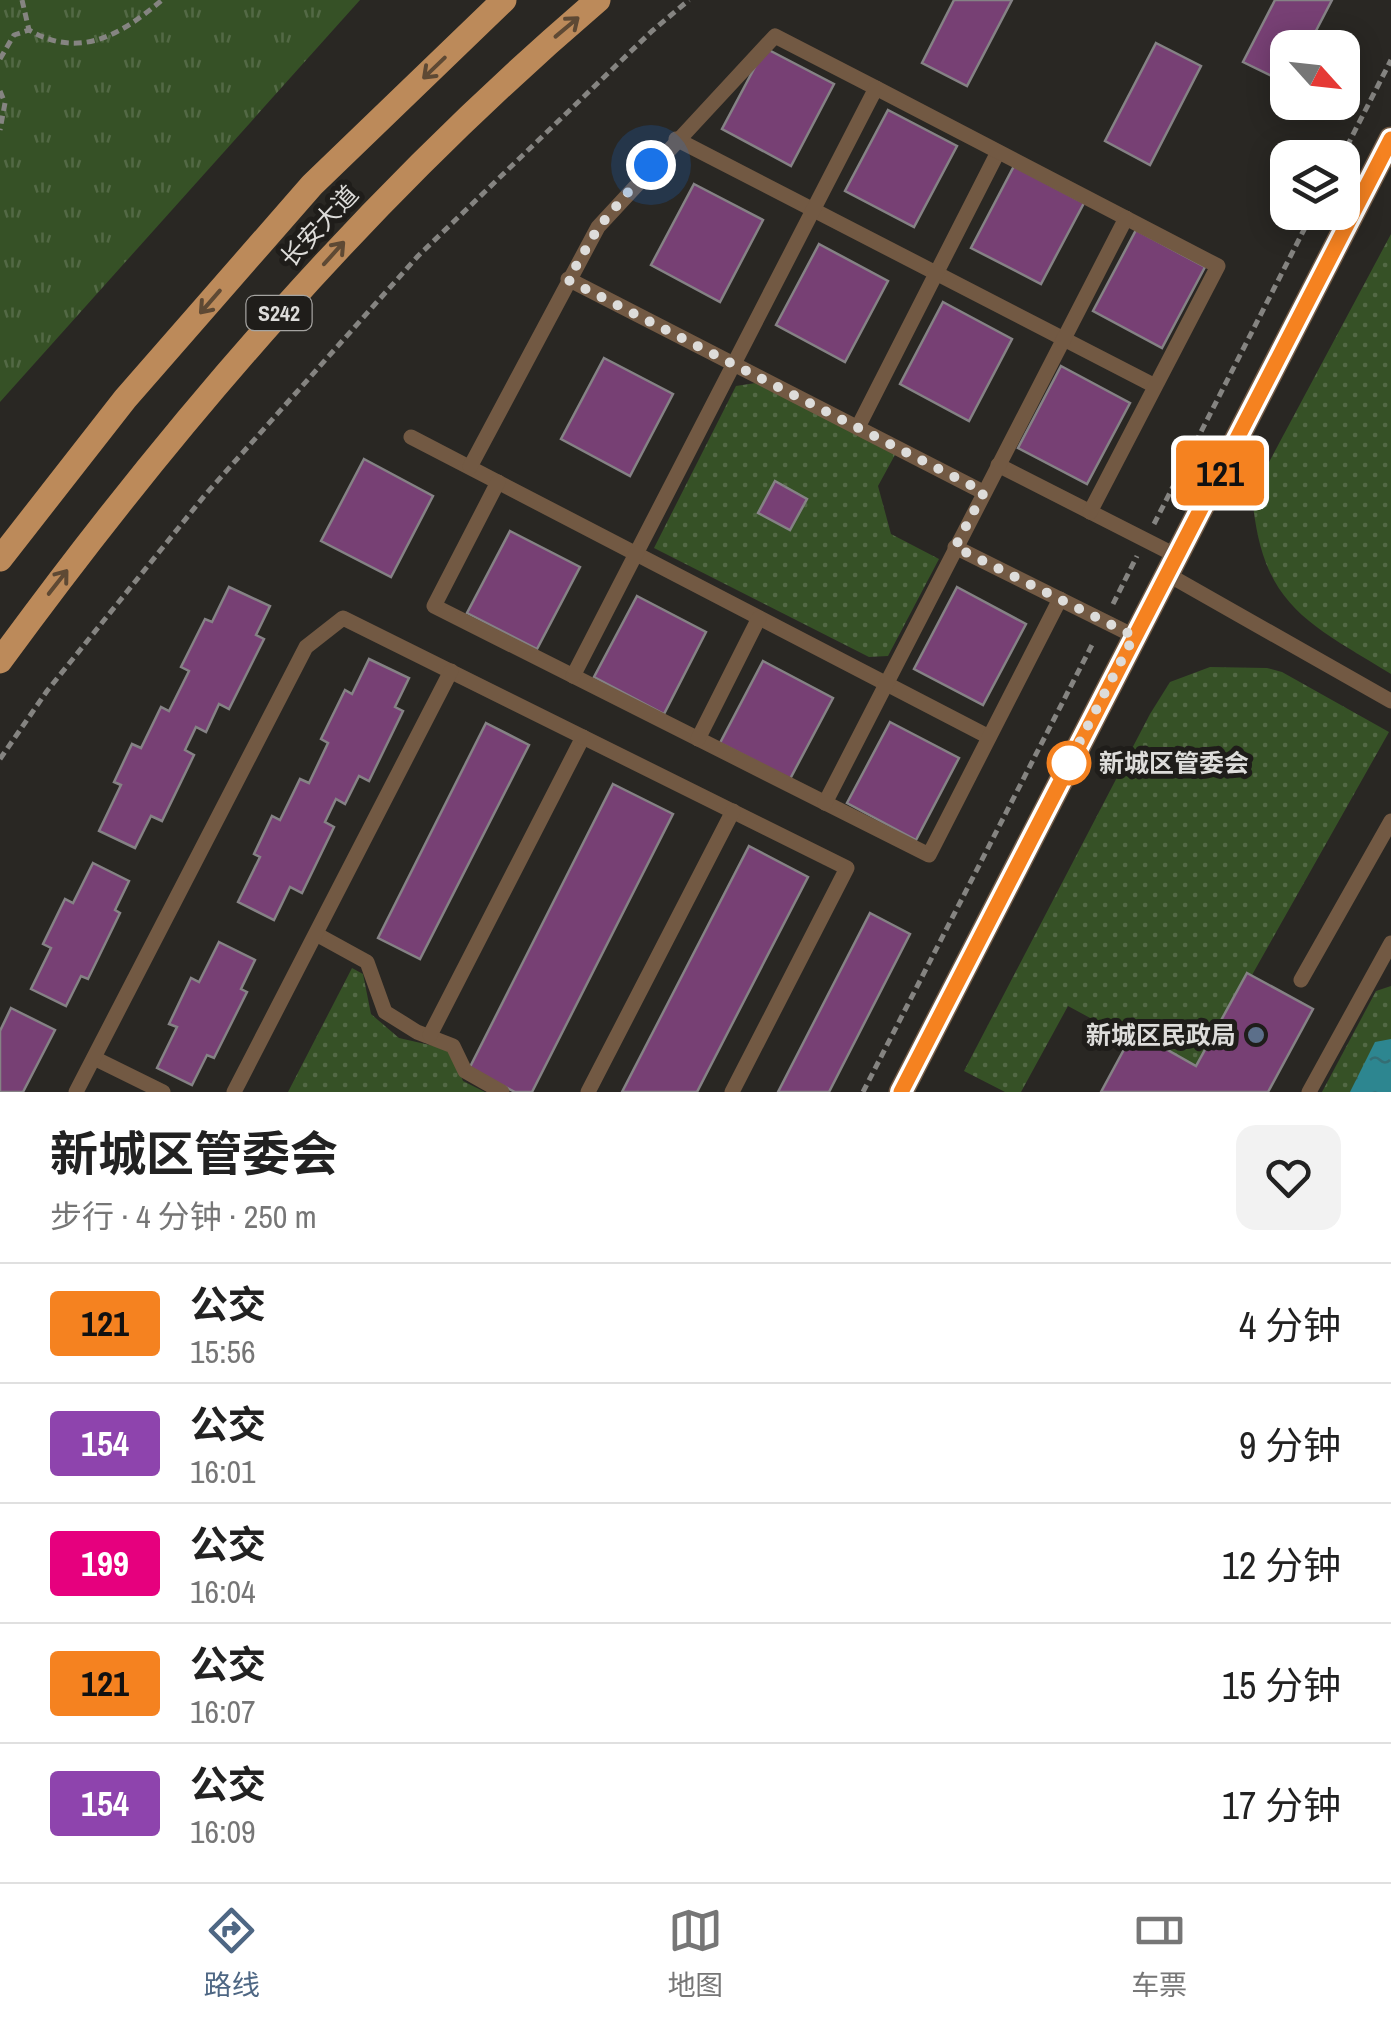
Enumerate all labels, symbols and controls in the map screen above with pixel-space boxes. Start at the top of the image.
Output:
one-way arrow [553,16,579,38]
north arrow [1270,30,1360,120]
map controls [1270,30,1360,230]
one-way arrow [422,55,446,79]
your location [626,140,676,190]
button: layers [1270,140,1360,230]
street label: 长安大道 [272,178,366,274]
one-way arrow [322,241,345,266]
one-way arrow [199,289,221,315]
road number: S242 [246,296,312,330]
line badge: 121 [1162,440,1278,506]
text: 121 [1196,450,1244,497]
one-way arrow [46,570,68,596]
marker: 新城区管委会 [1048,742,1090,784]
place label: 新城区管委会 [1099,746,1249,780]
place label: 新城区民政局 [1086,1018,1236,1052]
marker: 新城区民政局 [1245,1024,1267,1046]
text: 新城区管委会 [50,1121,338,1186]
button: heart [1236,1125,1341,1230]
text: 步行 · 4 分钟 · 250 m [50,1195,317,1238]
text: 公交 [190,1279,266,1330]
text: 121 [81,1300,129,1347]
text: 4 分钟 [1239,1300,1341,1351]
text: 15:56 [190,1330,256,1373]
text: 公交 [190,1399,266,1450]
text: 154 [81,1420,129,1467]
text: 9 分钟 [1239,1420,1341,1471]
text: 16:01 [190,1450,256,1493]
text: 公交 [190,1519,266,1570]
text: 199 [81,1540,129,1587]
text: 12 分钟 [1222,1540,1341,1591]
text: 16:04 [190,1570,256,1613]
text: 公交 [190,1639,266,1690]
text: 121 [81,1660,129,1707]
text: 15 分钟 [1222,1660,1341,1711]
text: 16:07 [190,1690,256,1733]
text: 公交 [190,1759,266,1810]
text: 154 [81,1780,129,1827]
text: 17 分钟 [1222,1780,1341,1831]
text: 16:09 [190,1810,256,1853]
tab: 路线 [204,1903,260,2004]
tab: 地图 [667,1903,723,2004]
tab: 车票 [1131,1903,1187,2004]

